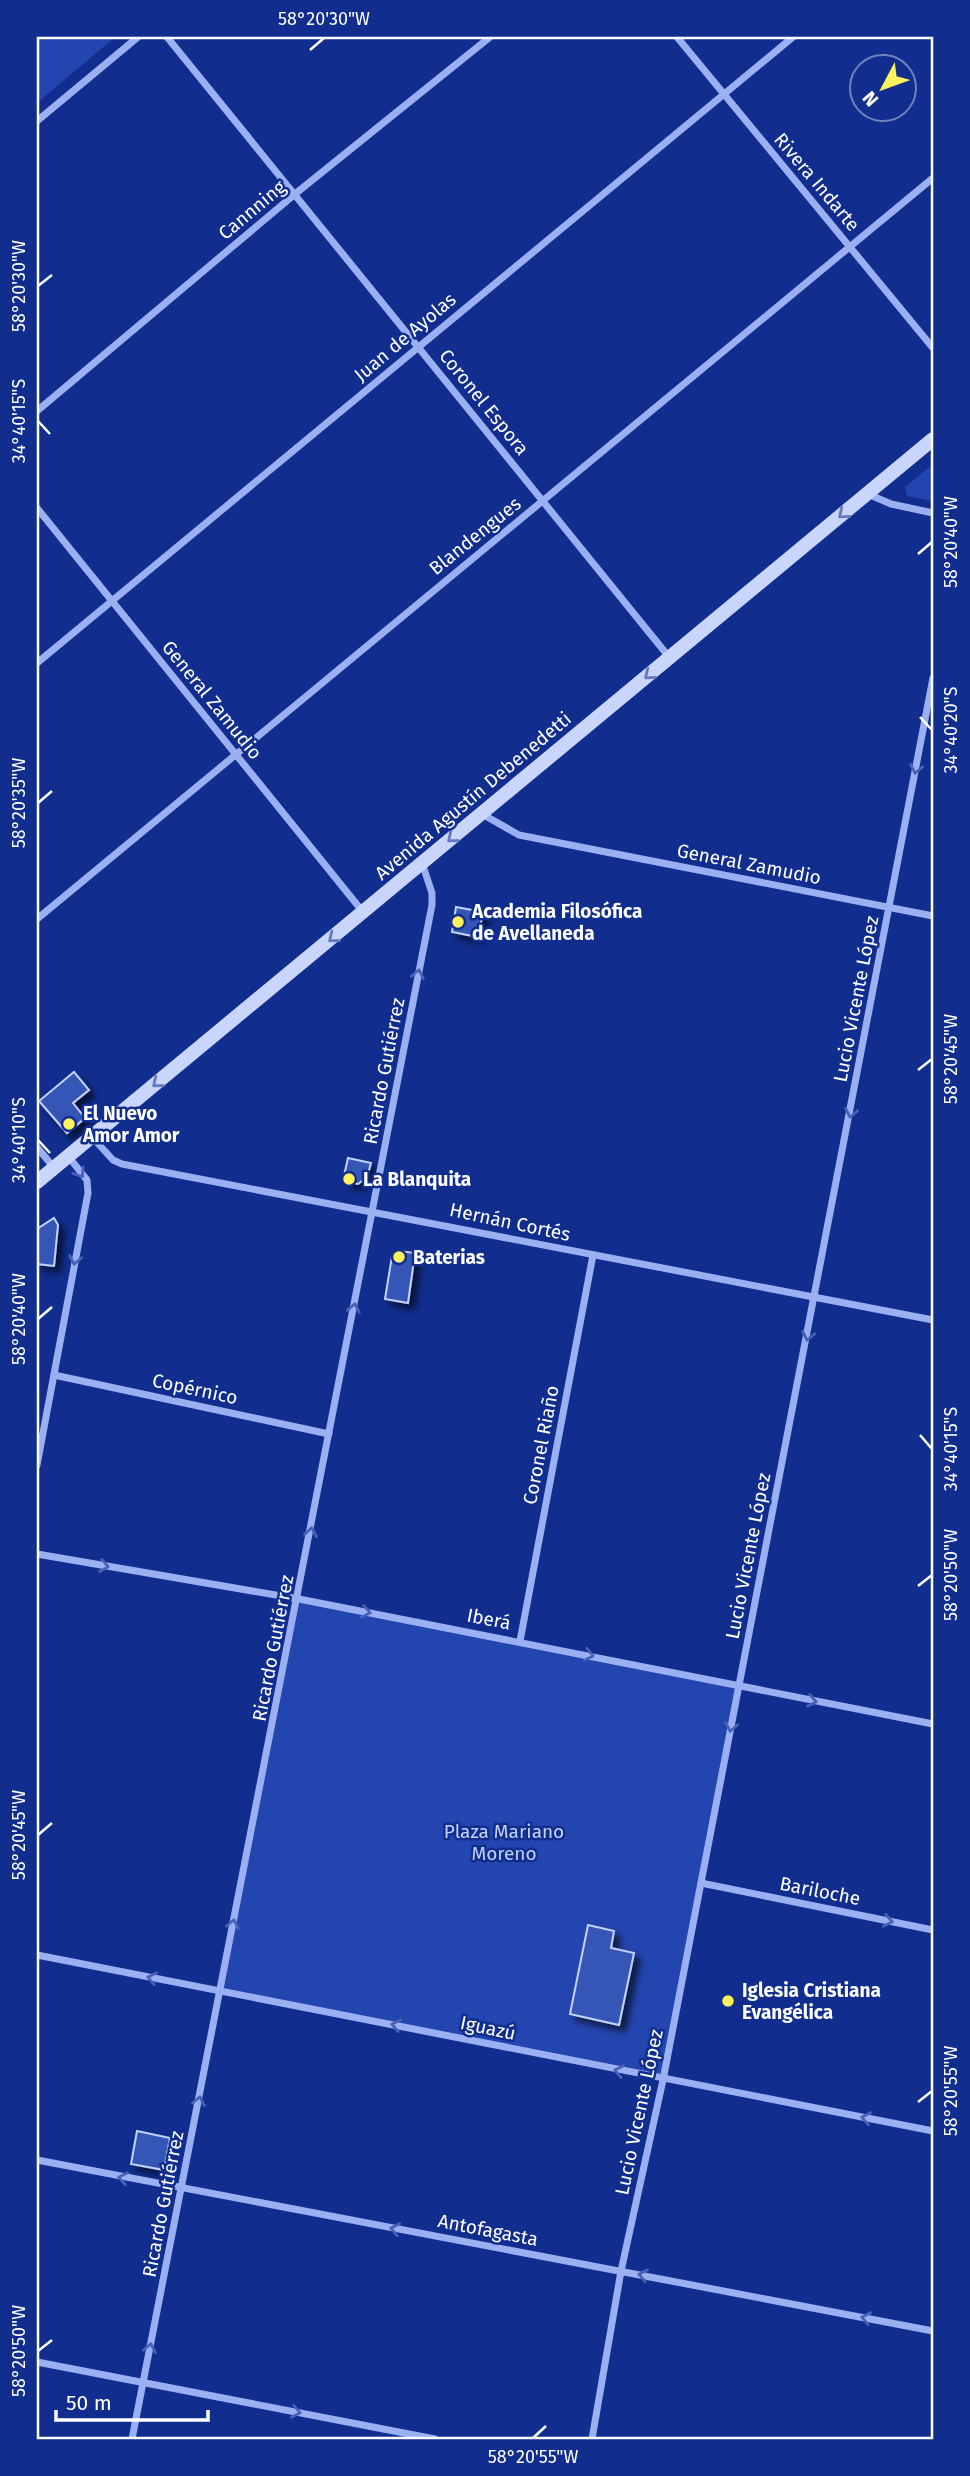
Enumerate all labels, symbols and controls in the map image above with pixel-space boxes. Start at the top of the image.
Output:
text: 58°20'30"W [278,8,370,30]
north arrow [848,52,918,122]
text: N [858,87,883,111]
street label: Rivera Indarte [769,128,865,236]
street label: Cannning [214,175,290,245]
text: 58°20'30"W [8,240,30,332]
street label: Juan de Ayolas [349,288,461,386]
street label: Coronel Espora [434,344,534,460]
text: 34°40'15"S [8,379,30,463]
street label: Blandengues [425,492,526,580]
text: 58°20'40"W [940,496,962,588]
one-way arrow [839,506,852,518]
street label: General Zamudio [157,636,267,764]
one-way arrow [644,667,657,679]
text: 34°40'20"S [940,686,962,774]
street label: Avenida Agustín Debenedetti [370,707,576,885]
text: 58°20'35"W [8,758,30,848]
one-way arrow [909,763,924,775]
one-way arrow [448,830,461,842]
street label: General Zamudio [675,839,823,889]
place label: Academia Filosófica de Avellaneda [471,900,642,945]
marker: Academia Filosófica de Avellaneda [450,914,466,930]
street label: Lucio Vicente López [829,914,883,1084]
one-way arrow [328,930,341,942]
one-way arrow [410,968,425,980]
street label: Ricardo Gutiérrez [359,996,409,1146]
text: 58°20'45"W [940,1014,962,1104]
one-way arrow [152,1074,164,1087]
text: 34°40'10"S [8,1097,30,1183]
place label: El Nuevo Amor Amor [82,1102,180,1147]
one-way arrow [844,1106,859,1118]
marker: El Nuevo Amor Amor [61,1116,77,1132]
one-way arrow [72,1165,85,1178]
place label: La Blanquita [363,1168,471,1191]
marker: La Blanquita [341,1171,357,1187]
street label: Hernán Cortés [448,1198,573,1246]
place label: Baterias [413,1246,485,1269]
marker: Baterias [391,1249,407,1265]
one-way arrow [69,1254,84,1266]
text: 58°20'40"W [8,1273,30,1365]
one-way arrow [345,1302,360,1314]
one-way arrow [801,1330,816,1342]
street label: Copérnico [150,1369,240,1409]
street label: Coronel Riaño [518,1384,564,1506]
text: 34°40'15"S [940,1407,962,1491]
street label: Lucio Vicente López [721,1471,775,1641]
one-way arrow [303,1526,318,1538]
text: 58°20'50"W [940,1529,962,1621]
one-way arrow [98,1558,110,1573]
street label: Ricardo Gutiérrez [248,1573,298,1723]
one-way arrow [360,1603,372,1618]
street label: Iberá [465,1603,513,1635]
one-way arrow [583,1647,595,1662]
one-way arrow [806,1693,818,1708]
one-way arrow [724,1721,739,1733]
text: 58°20'45"W [8,1790,30,1880]
park label: Plaza Mariano Moreno [444,1820,564,1865]
street label: Bariloche [778,1872,862,1910]
one-way arrow [882,1912,894,1927]
one-way arrow [224,1918,239,1930]
one-way arrow [146,1971,158,1986]
place label: Iglesia Cristiana Evangélica [742,1979,881,2024]
marker: Iglesia Cristiana Evangélica [720,1993,736,2009]
street label: Iguazú [458,2011,518,2045]
one-way arrow [390,2018,402,2033]
street label: Lucio Vicente López [610,2027,668,2197]
text: 58°20'55"W [940,2046,962,2136]
one-way arrow [613,2064,625,2079]
one-way arrow [190,2095,205,2107]
one-way arrow [860,2112,872,2127]
street label: Ricardo Gutiérrez [138,2129,188,2279]
one-way arrow [117,2171,129,2186]
street label: Antofagasta [436,2209,540,2251]
one-way arrow [389,2222,401,2237]
one-way arrow [637,2268,649,2283]
text: 58°20'50"W [8,2305,30,2397]
one-way arrow [860,2311,872,2326]
one-way arrow [142,2342,157,2354]
scale bar [56,2378,208,2422]
text: 50 m [66,2390,112,2416]
one-way arrow [290,2404,302,2419]
text: 58°20'55"W [488,2446,578,2468]

